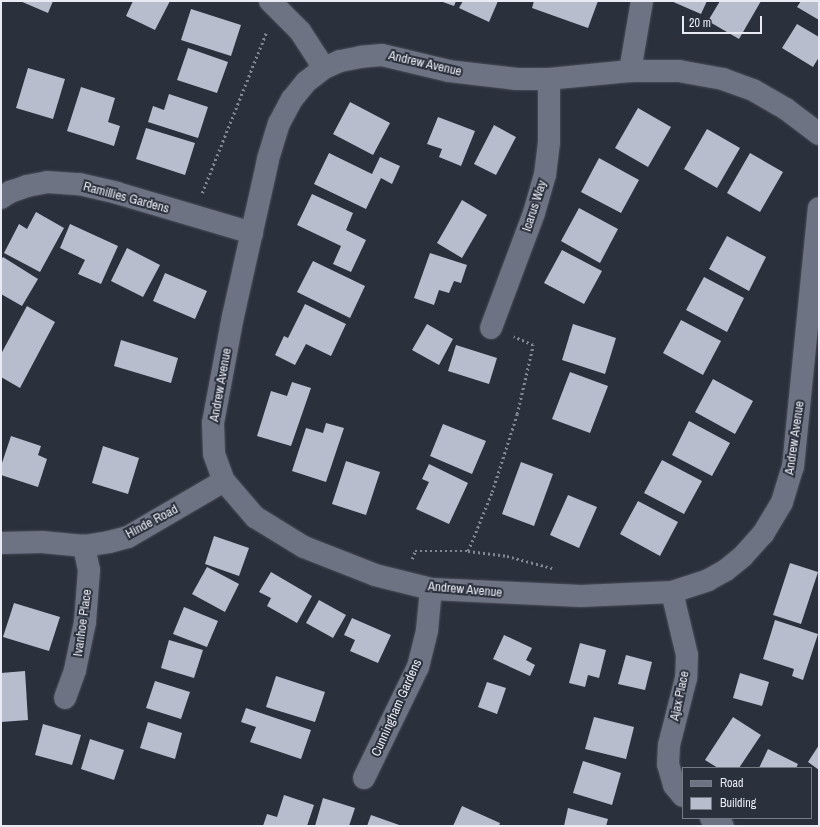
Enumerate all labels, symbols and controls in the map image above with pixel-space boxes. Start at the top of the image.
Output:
scale bar [684,8,764,34]
text: 20 m [689,15,711,31]
street label: Andrew Avenue [387,48,463,80]
street label: Icarus Way [519,178,551,234]
street label: Ramillies Gardens [81,179,171,217]
street label: Andrew Avenue [207,347,235,423]
street label: Andrew Avenue [782,400,808,476]
street label: Hinde Road [123,502,181,542]
street label: Andrew Avenue [427,579,503,601]
street label: Ivanhoe Place [71,588,95,658]
street label: Cunningham Gardens [369,657,425,759]
street label: Ajax Place [667,670,693,722]
legend [682,767,812,819]
text: Road [720,775,744,791]
text: Building [720,795,756,811]

